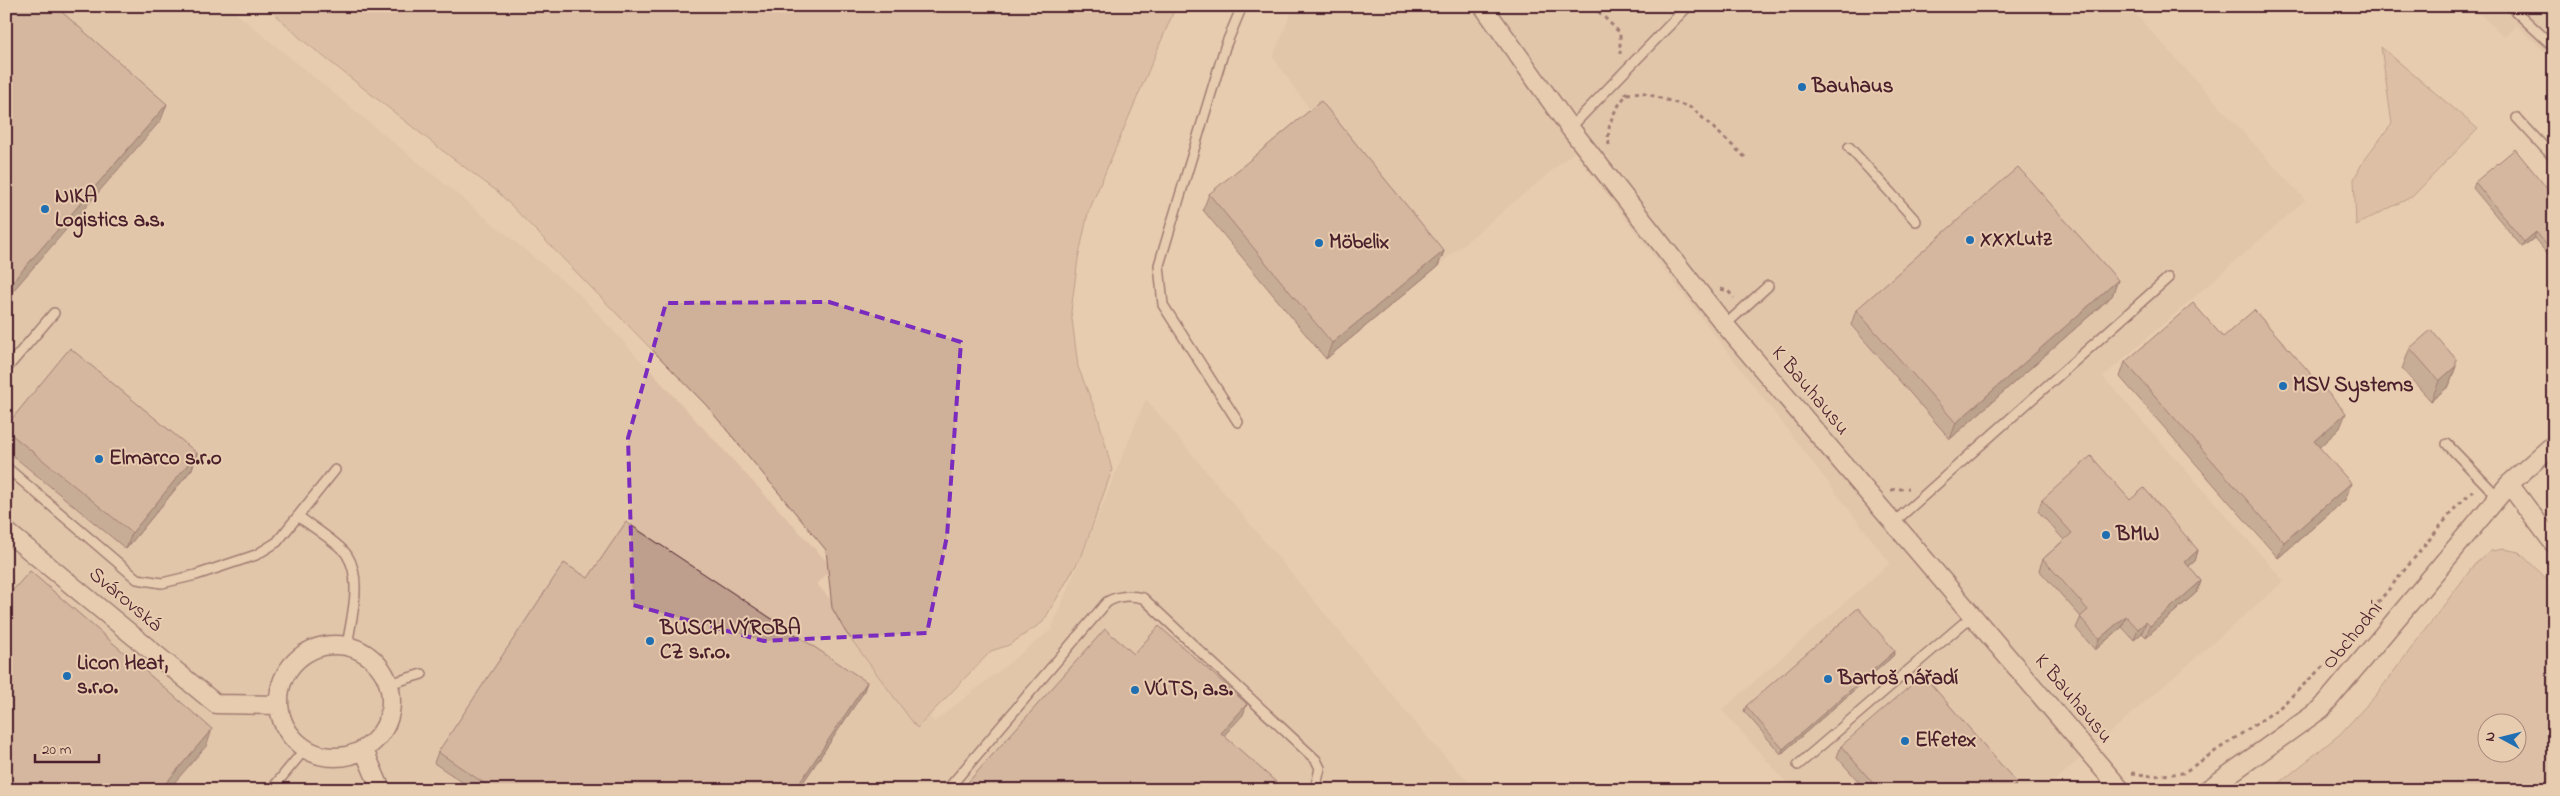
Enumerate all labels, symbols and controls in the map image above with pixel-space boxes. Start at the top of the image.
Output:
place label: Bauhaus [1811,72,1894,102]
marker: Bauhaus [1796,81,1808,93]
place label: NIKA Logistics a.s. [55,182,165,238]
marker: NIKA Logistics a.s. [39,203,51,215]
place label: XXXLutz [1980,225,2053,255]
place label: Möbelix [1329,228,1389,258]
marker: XXXLutz [1964,234,1976,246]
marker: Möbelix [1313,237,1325,249]
street label: K Bauhausu [1764,340,1856,442]
place label: MSV Systems [2293,371,2414,403]
marker: MSV Systems [2277,380,2289,392]
place label: Elmarco s.r.o [109,444,222,474]
marker: Elmarco s.r.o [93,453,105,465]
place label: BMW [2115,520,2159,550]
marker: BMW [2100,529,2112,541]
street label: Svárovská [82,560,169,640]
street label: Obchodní [2315,595,2391,677]
place label: BUSCH VÝROBA CZ s.r.o. [659,614,801,668]
marker: BUSCH VÝROBA CZ s.r.o. [644,635,656,647]
street label: K Bauhausu [2027,648,2119,750]
place label: Licon Heat, s.r.o. [77,649,168,703]
place label: Bartoš nářadí [1837,664,1959,694]
marker: Licon Heat, s.r.o. [61,670,73,682]
marker: Bartoš nářadí [1822,673,1834,685]
place label: VÚTS, a.s. [1144,675,1234,705]
marker: VÚTS, a.s. [1129,684,1141,696]
north arrow [2478,714,2528,764]
place label: Elfetex [1915,726,1976,756]
scale bar [35,731,99,763]
text: N [2480,731,2502,743]
marker: Elfetex [1899,735,1911,747]
text: 20 m [42,739,72,761]

